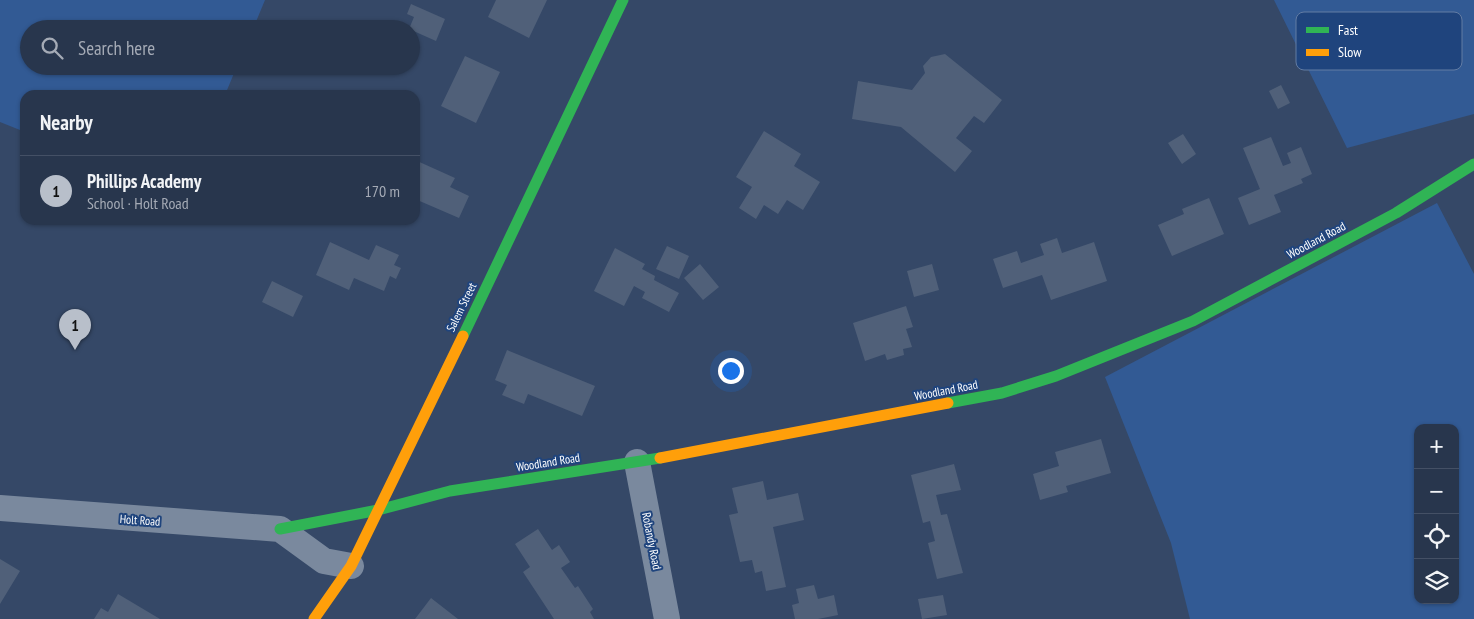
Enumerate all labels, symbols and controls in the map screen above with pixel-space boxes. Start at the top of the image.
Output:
legend [1296,12,1462,70]
search box [20,20,420,75]
text: Fast [1338,21,1358,39]
icon: search [38,34,66,62]
text: Search here [78,36,155,60]
text: Slow [1338,43,1362,61]
text: Nearby [40,109,93,136]
text: Phillips Academy [87,169,201,193]
text: 1 [52,181,60,201]
text: 170 m [365,181,400,201]
text: School · Holt Road [87,193,189,213]
street label: Woodland Road [1284,218,1348,262]
street label: Salem Street [443,279,480,334]
pin: 1 [59,309,91,350]
your location [718,358,744,384]
street label: Woodland Road [913,377,979,403]
map controls [1414,424,1459,604]
button: + [1414,424,1459,469]
street label: Woodland Road [515,450,581,474]
button: − [1414,469,1459,514]
street label: Holt Road [119,511,161,529]
street label: Robandy Road [639,511,665,571]
button: locate [1414,514,1459,559]
button: layers [1414,559,1459,604]

